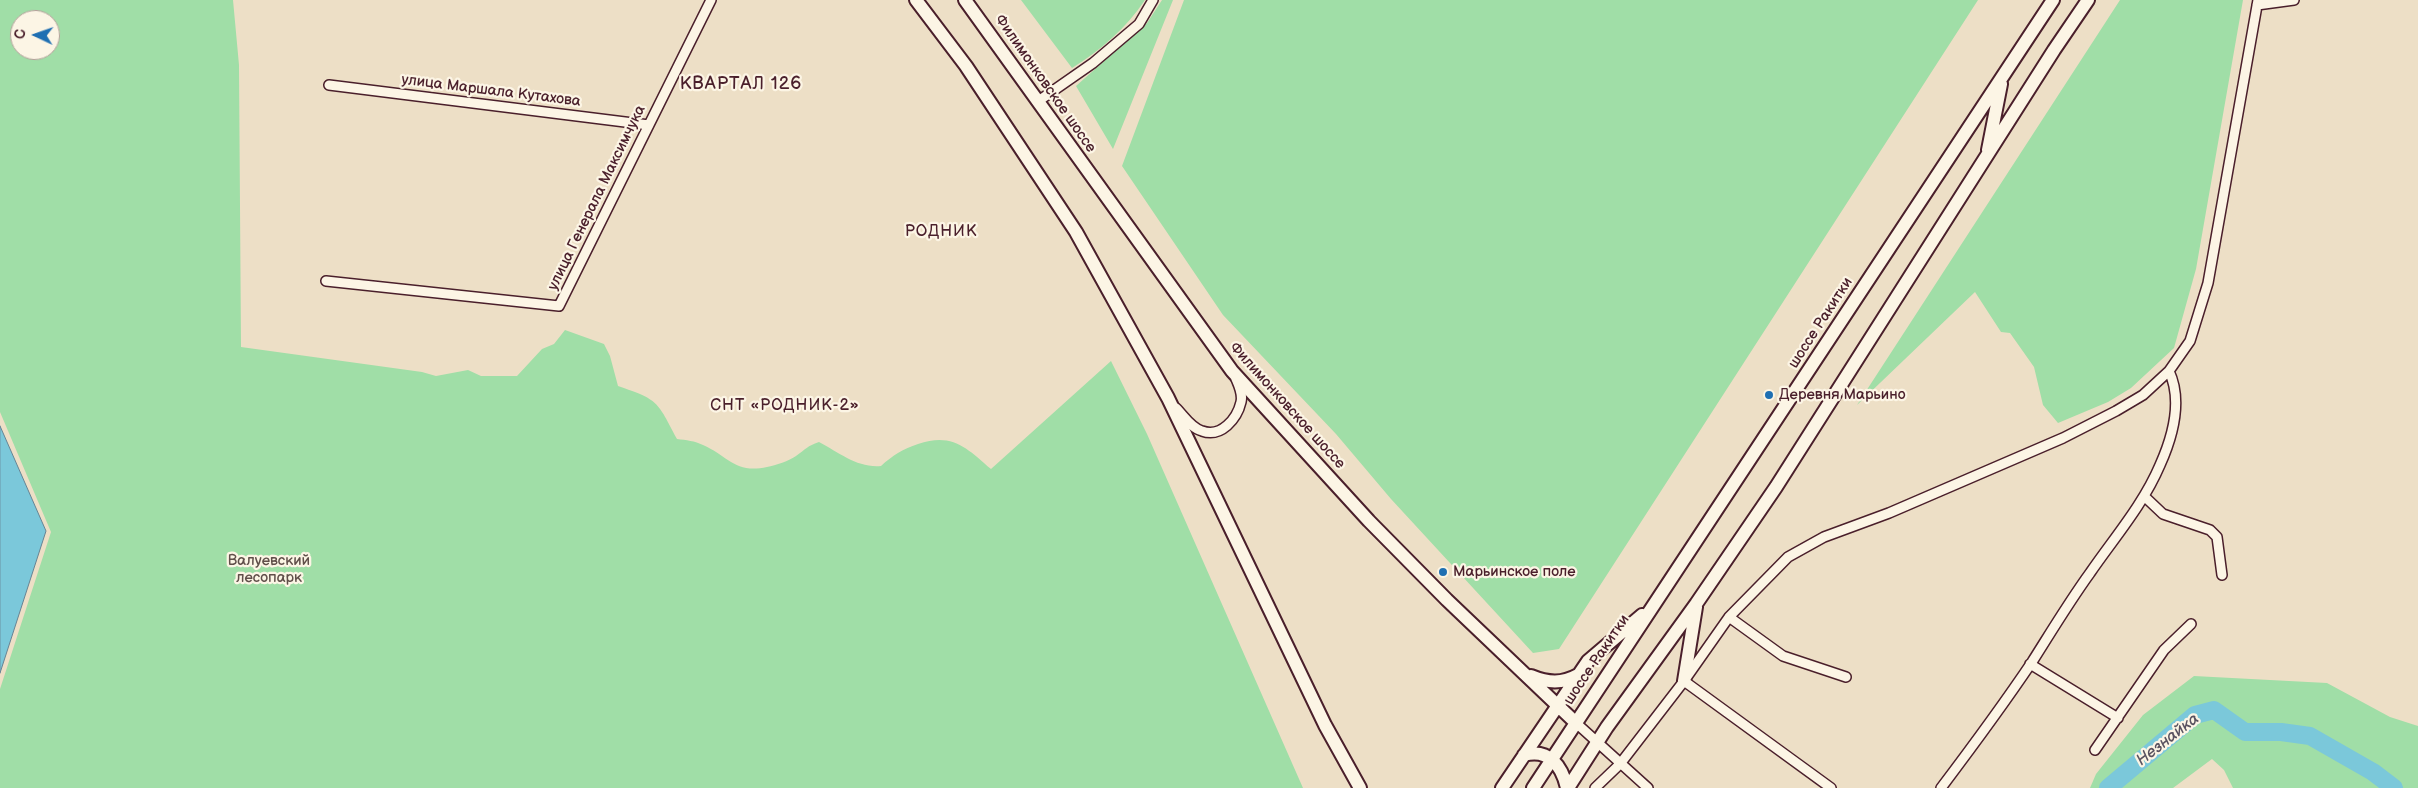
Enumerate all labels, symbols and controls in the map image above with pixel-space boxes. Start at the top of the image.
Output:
north arrow [10,10,60,60]
street label: Филимонковское шоссе [991,12,1099,156]
text: С [12,29,29,40]
street label: улица Маршала Кутахова [400,71,582,111]
district label: КВАРТАЛ 126 [678,73,804,95]
street label: улица Генерала Максимчука [544,102,650,294]
district label: РОДНИК [904,222,978,242]
street label: шоссе Ракитки [1785,274,1857,372]
street label: Филимонковское шоссе [1225,339,1349,473]
place label: Деревня Марьино [1779,386,1905,404]
marker: Деревня Марьино [1763,389,1775,401]
district label: СНТ «РОДНИК-2» [708,396,862,416]
park label: Валуевский лесопарк [228,552,310,587]
place label: Марьинское поле [1453,563,1576,581]
marker: Марьинское поле [1437,566,1449,578]
street label: шоссе Ракитки [1560,612,1634,708]
water label: Незнайка [2133,710,2203,770]

